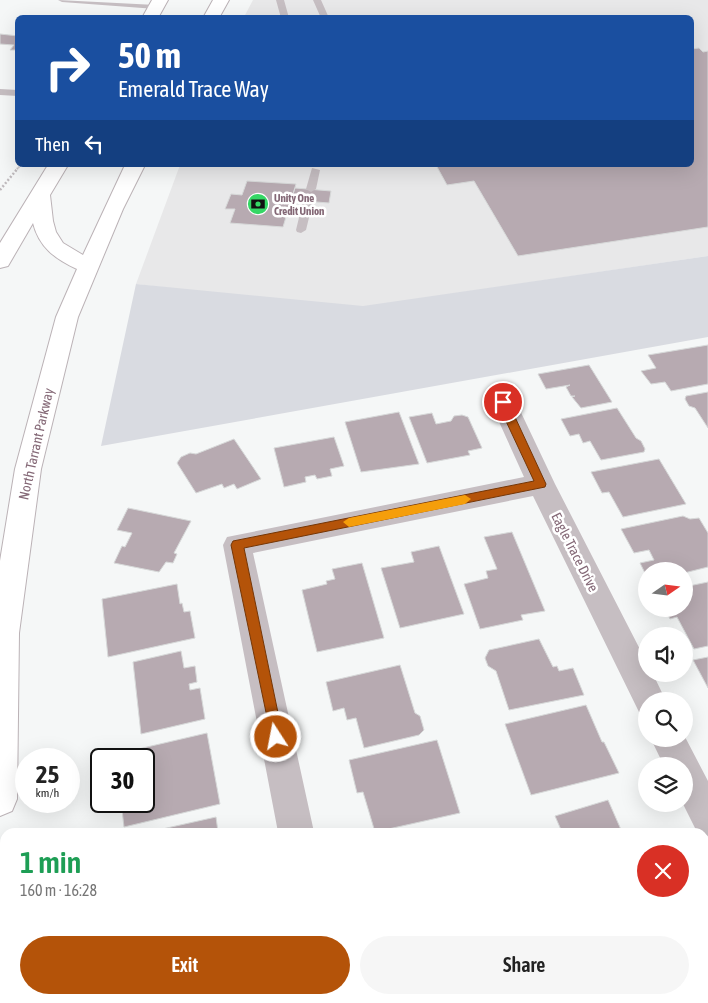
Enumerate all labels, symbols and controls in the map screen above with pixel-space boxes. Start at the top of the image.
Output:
icon: right [35,35,100,100]
text: 50 m [118,35,181,75]
text: Emerald Trace Way [118,76,269,102]
icon: left [80,130,108,158]
text: Then [35,133,70,155]
bank icon: Unity One Credit Union [246,192,270,216]
place label: Unity One Credit Union [274,192,324,217]
pin [482,381,524,423]
street label: North Tarrant Parkway [15,386,57,502]
icon: arrive [489,388,517,416]
street label: Eagle Trace Drive [548,510,602,594]
north arrow [638,562,692,618]
map controls [638,562,693,812]
button: sound [638,627,693,682]
button: search [638,692,693,747]
position arrow [249,710,301,762]
speed limit sign: 30 [90,748,155,813]
button: layers [638,757,693,812]
text: 25 [36,760,59,788]
text: km/h [36,786,59,800]
text: 1 min [20,845,81,879]
button: close [637,845,689,897]
text: 160 m · 16:28 [20,881,97,899]
button: Exit [20,936,350,994]
button: Share [360,936,689,994]

